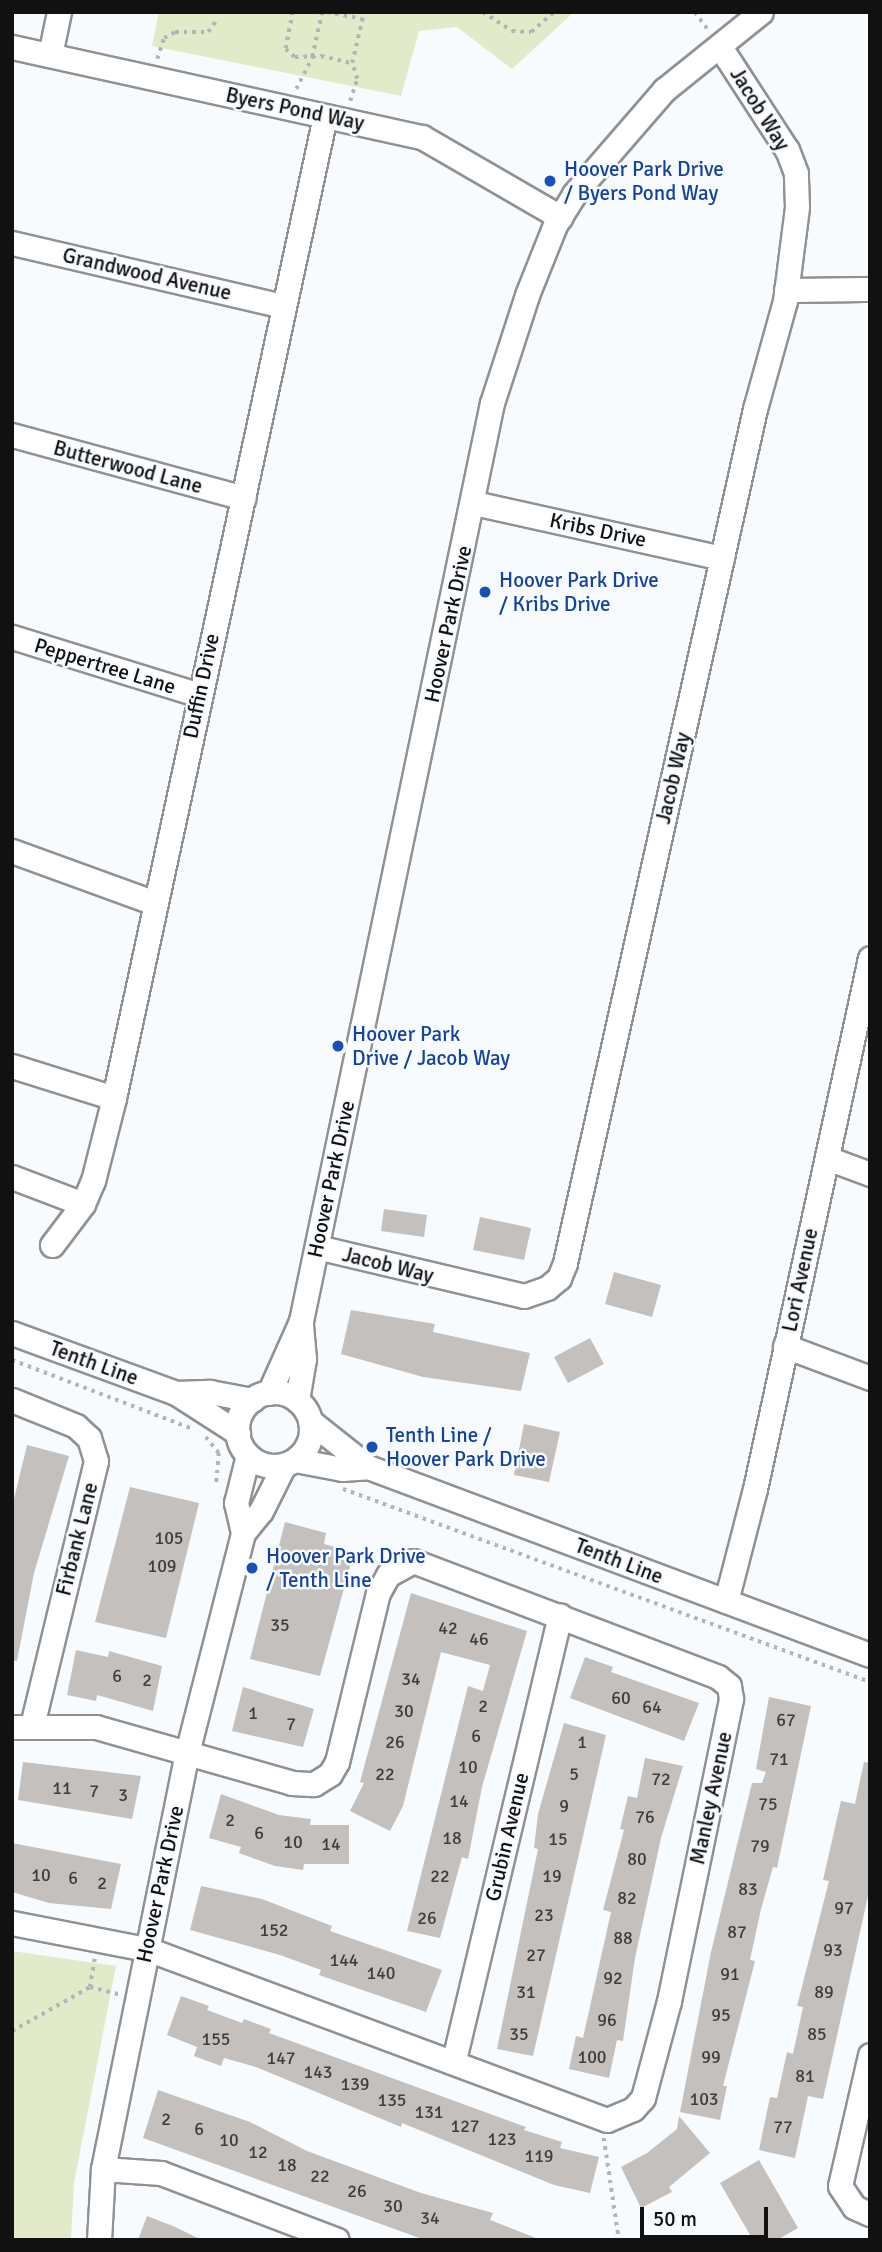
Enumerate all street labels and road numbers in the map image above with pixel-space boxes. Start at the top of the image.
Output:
street label: Jacob Way [725,63,795,155]
street label: Byers Pond Way [224,82,366,136]
street label: Grandwood Avenue [60,242,234,306]
street label: Butterwood Lane [51,435,205,499]
street label: Kribs Drive [547,507,649,553]
street label: Hoover Park Drive [419,543,477,705]
street label: Duffin Drive [178,631,224,741]
street label: Peppertree Lane [31,633,179,699]
street label: Jacob Way [650,730,696,826]
street label: Hoover Park Drive [302,1098,360,1260]
street label: Lori Avenue [777,1226,823,1334]
street label: Jacob Way [340,1242,436,1288]
street label: Tenth Line [46,1335,142,1391]
street label: Firbank Lane [51,1480,103,1598]
street label: Tenth Line [571,1533,667,1589]
street label: Manley Avenue [685,1729,737,1867]
street label: Grubin Avenue [480,1770,534,1904]
street label: Hoover Park Drive [131,1803,189,1965]

